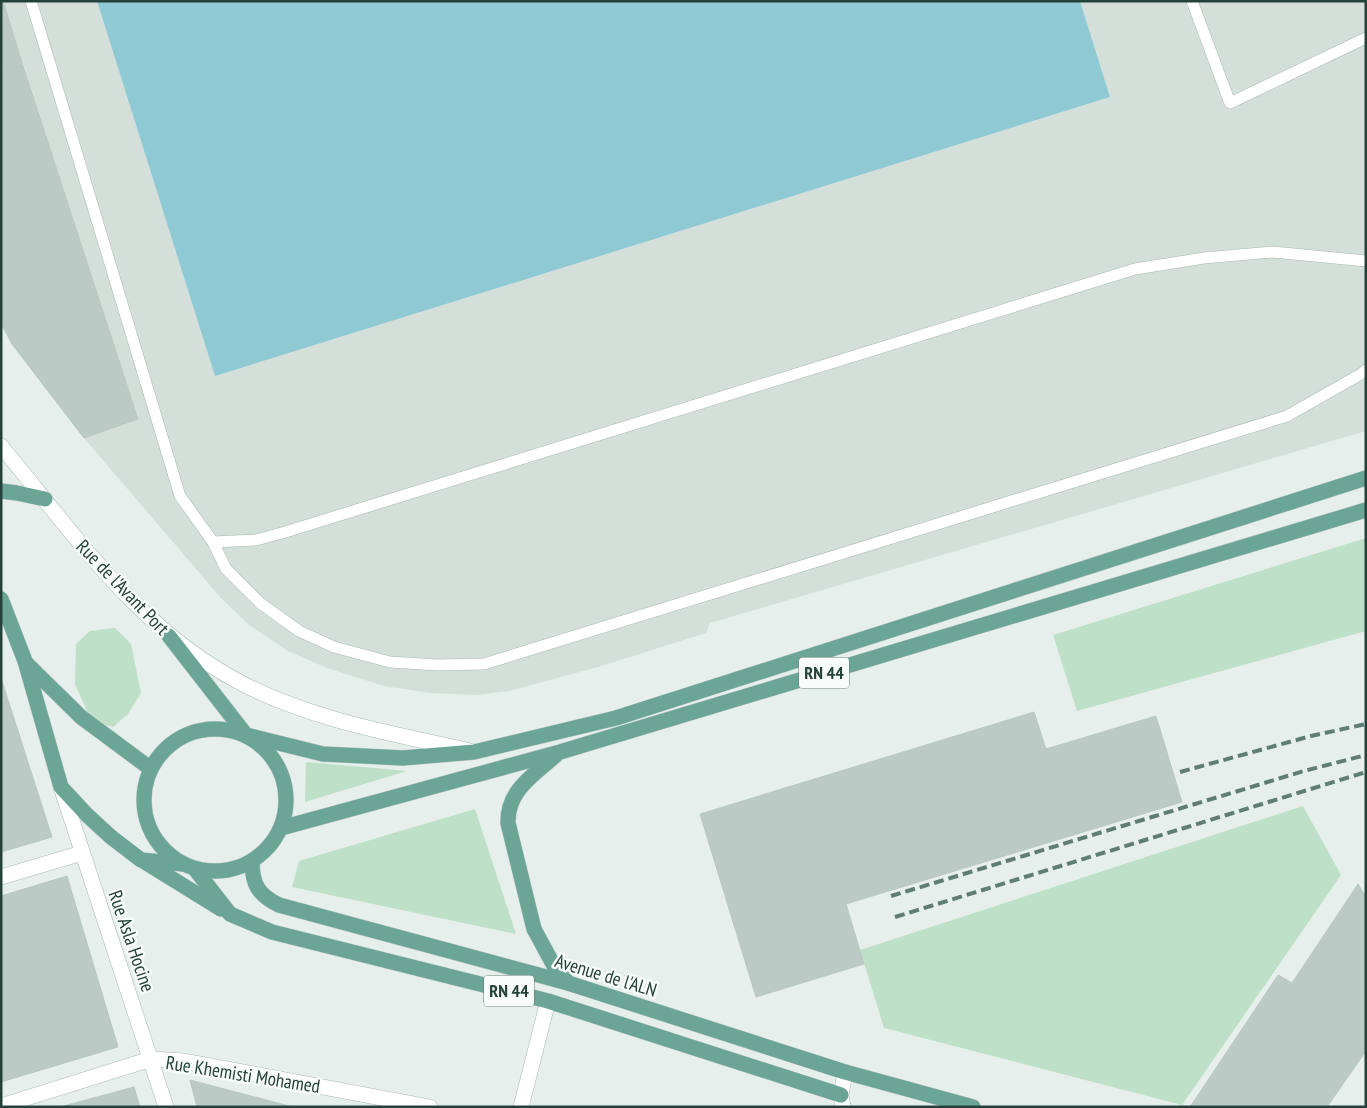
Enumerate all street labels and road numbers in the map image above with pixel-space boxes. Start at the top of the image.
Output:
street label: Rue de l'Avant Port [72,534,175,640]
road number: RN 44 [799,658,849,688]
street label: Rue Asla Hocine [103,887,161,995]
street label: Avenue de l'ALN [552,948,660,1002]
road number: RN 44 [484,976,534,1006]
street label: Rue Khemisti Mohamed [164,1050,322,1098]

